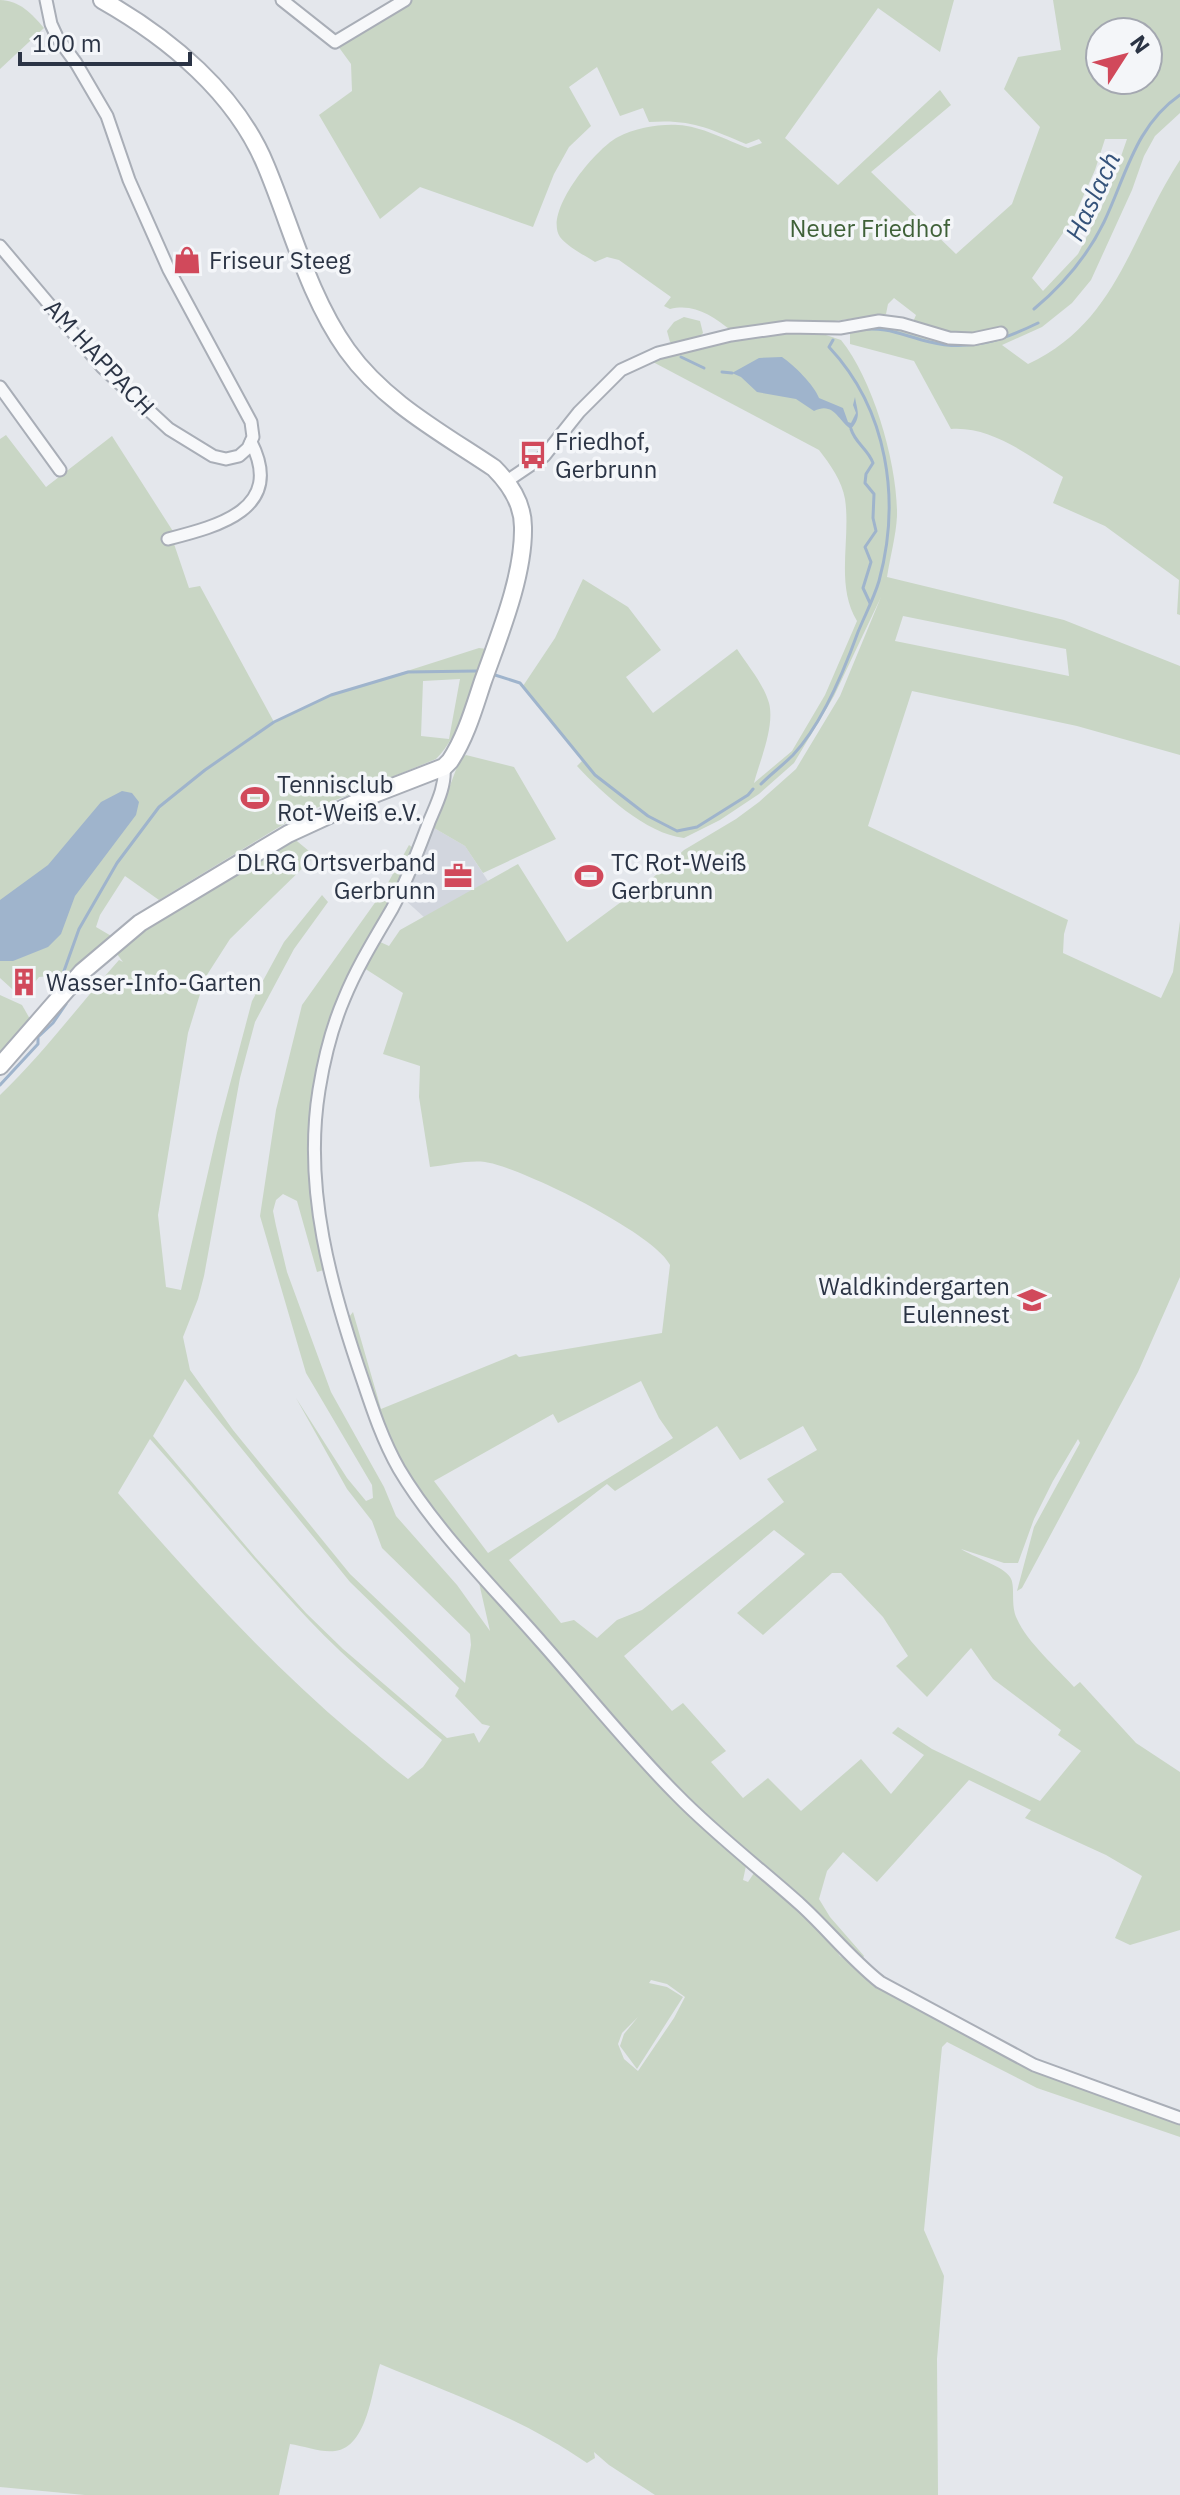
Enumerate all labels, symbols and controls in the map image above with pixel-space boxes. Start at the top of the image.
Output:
scale bar [20,16,190,66]
north arrow [1084,16,1164,96]
text: 100 m [32,27,102,59]
text: N [1124,29,1157,59]
water label: Haslach [1057,146,1127,246]
park label: Neuer Friedhof [790,212,951,244]
place label: Friseur Steeg [209,244,351,276]
shop icon: Friseur Steeg [172,245,202,275]
street label: AM HAPPACH [38,292,162,422]
place label: Friedhof, Gerbrunn [555,425,657,485]
bus stop icon: Friedhof, Gerbrunn [518,440,548,470]
place label: Tennisclub Rot-Weiß e.V. [277,768,421,828]
sports icon: Tennisclub Rot-Weiß e.V. [240,783,270,813]
place label: DLRG Ortsverband Gerbrunn [237,846,436,906]
place label: TC Rot-Weiß Gerbrunn [611,846,746,906]
office icon: DLRG Ortsverband Gerbrunn [443,861,473,891]
sports icon: TC Rot-Weiß Gerbrunn [574,861,604,891]
place label: Wasser-Info-Garten [46,966,262,998]
building icon: Wasser-Info-Garten [9,967,39,997]
place label: Waldkindergarten Eulennest [819,1270,1010,1330]
school or university icon: Waldkindergarten Eulennest [1017,1285,1047,1315]

